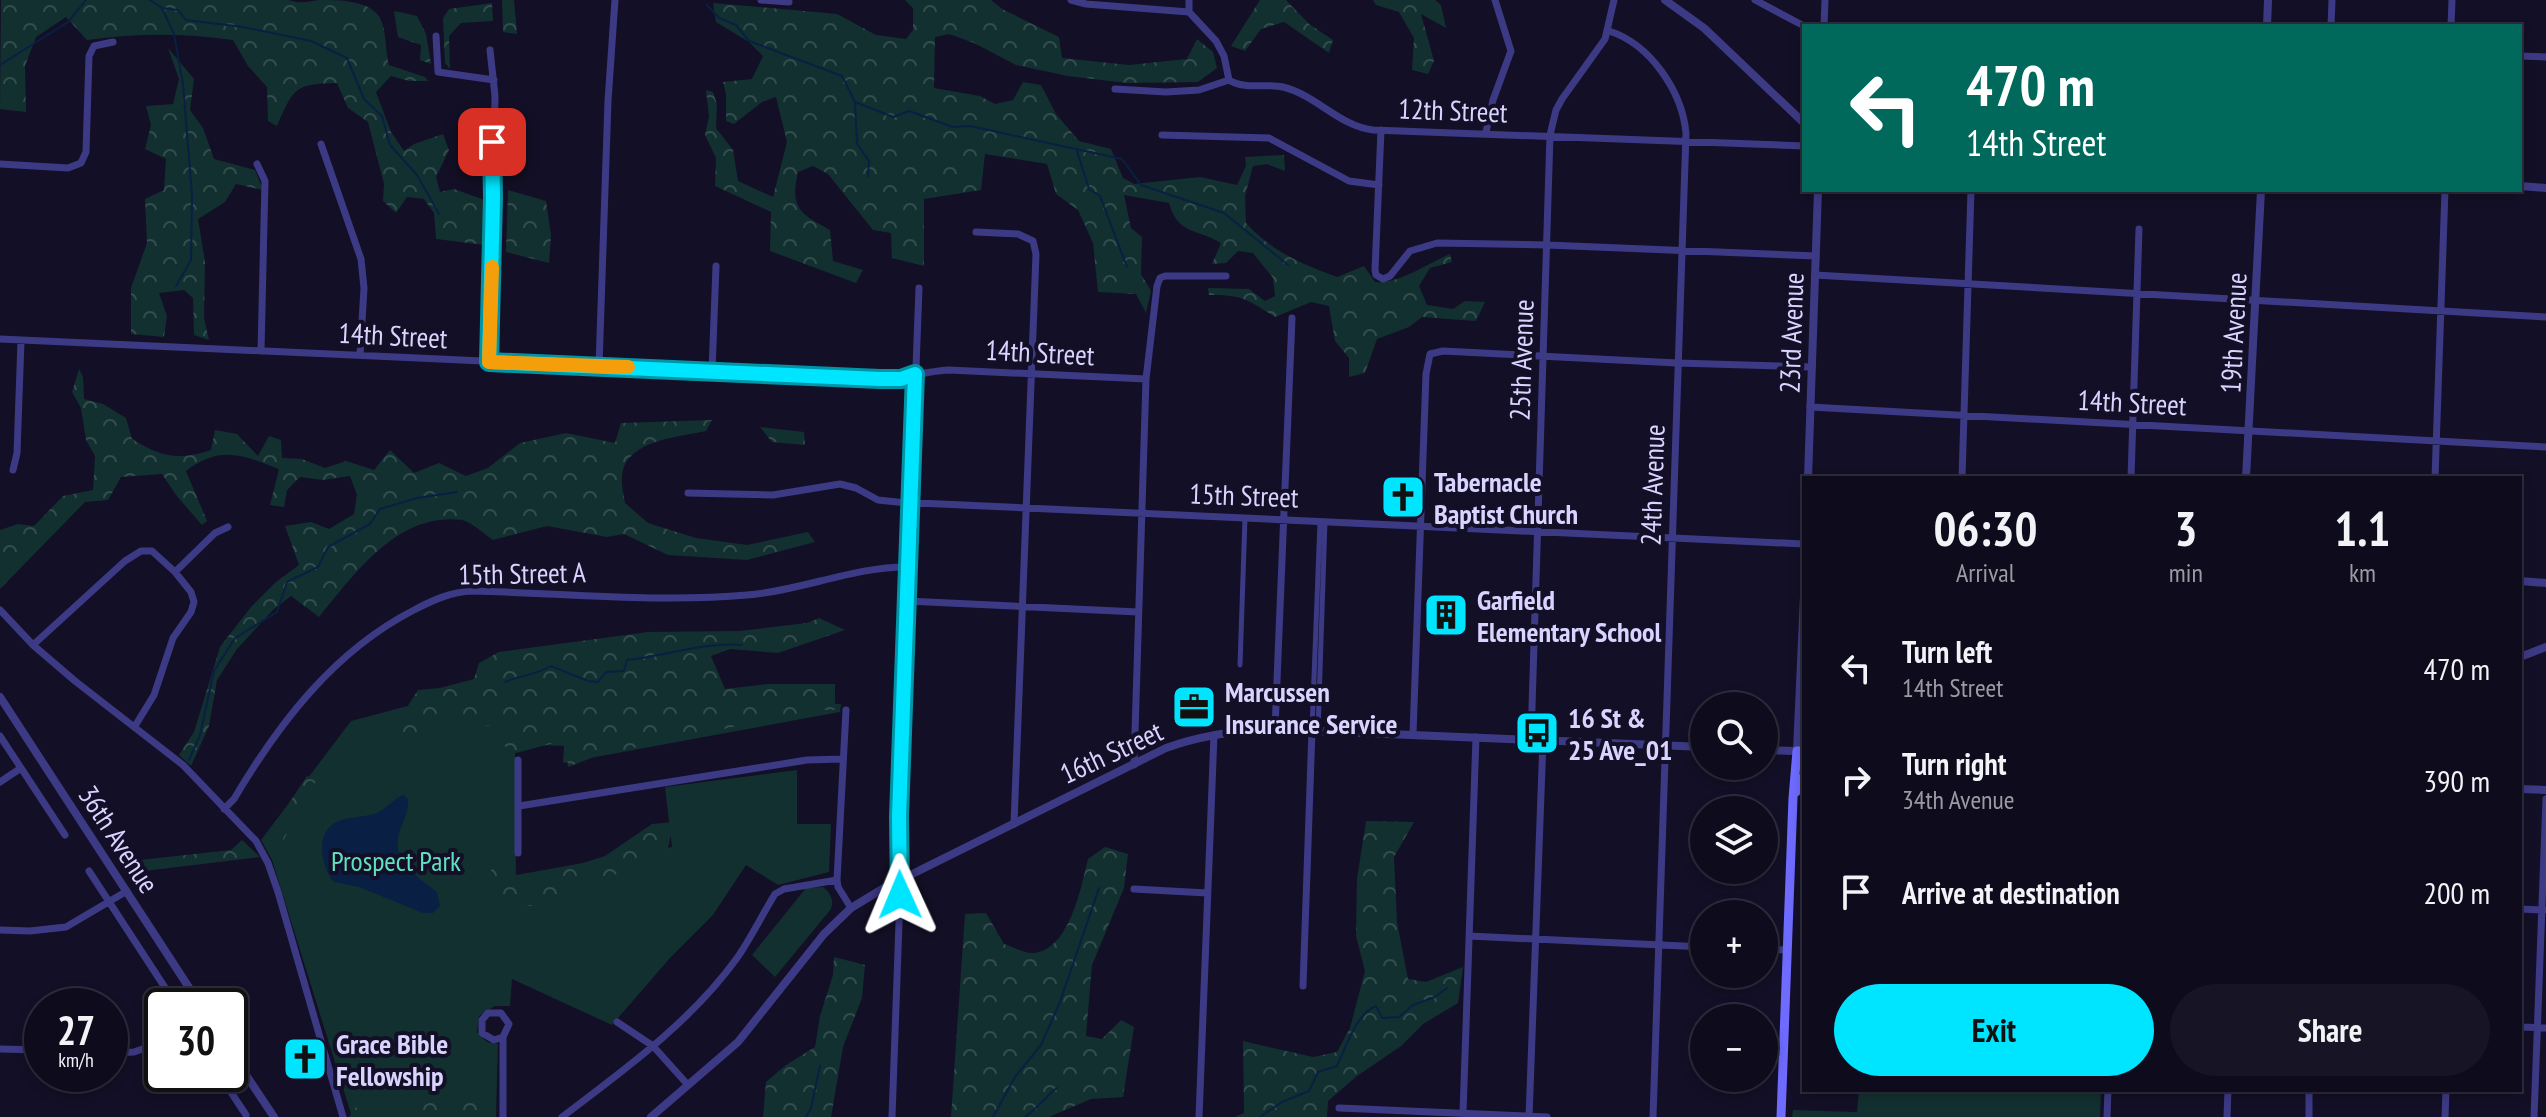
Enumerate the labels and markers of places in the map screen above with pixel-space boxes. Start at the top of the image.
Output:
pin [458,108,526,176]
place label: Tabernacle Baptist Church [1434,463,1578,532]
church icon: Tabernacle Baptist Church [1379,473,1427,521]
place label: Garfield Elementary School [1477,581,1662,650]
building icon: Garfield Elementary School [1422,591,1470,639]
place label: Marcussen Insurance Service [1225,673,1397,742]
office icon: Marcussen Insurance Service [1170,683,1218,731]
place label: 16 St & 25 Ave_01 [1568,699,1672,768]
bus stop icon: 16 St & 25 Ave_01 [1513,709,1561,757]
place label: Grace Bible Fellowship [336,1025,448,1094]
church icon: Grace Bible Fellowship [281,1035,329,1083]

